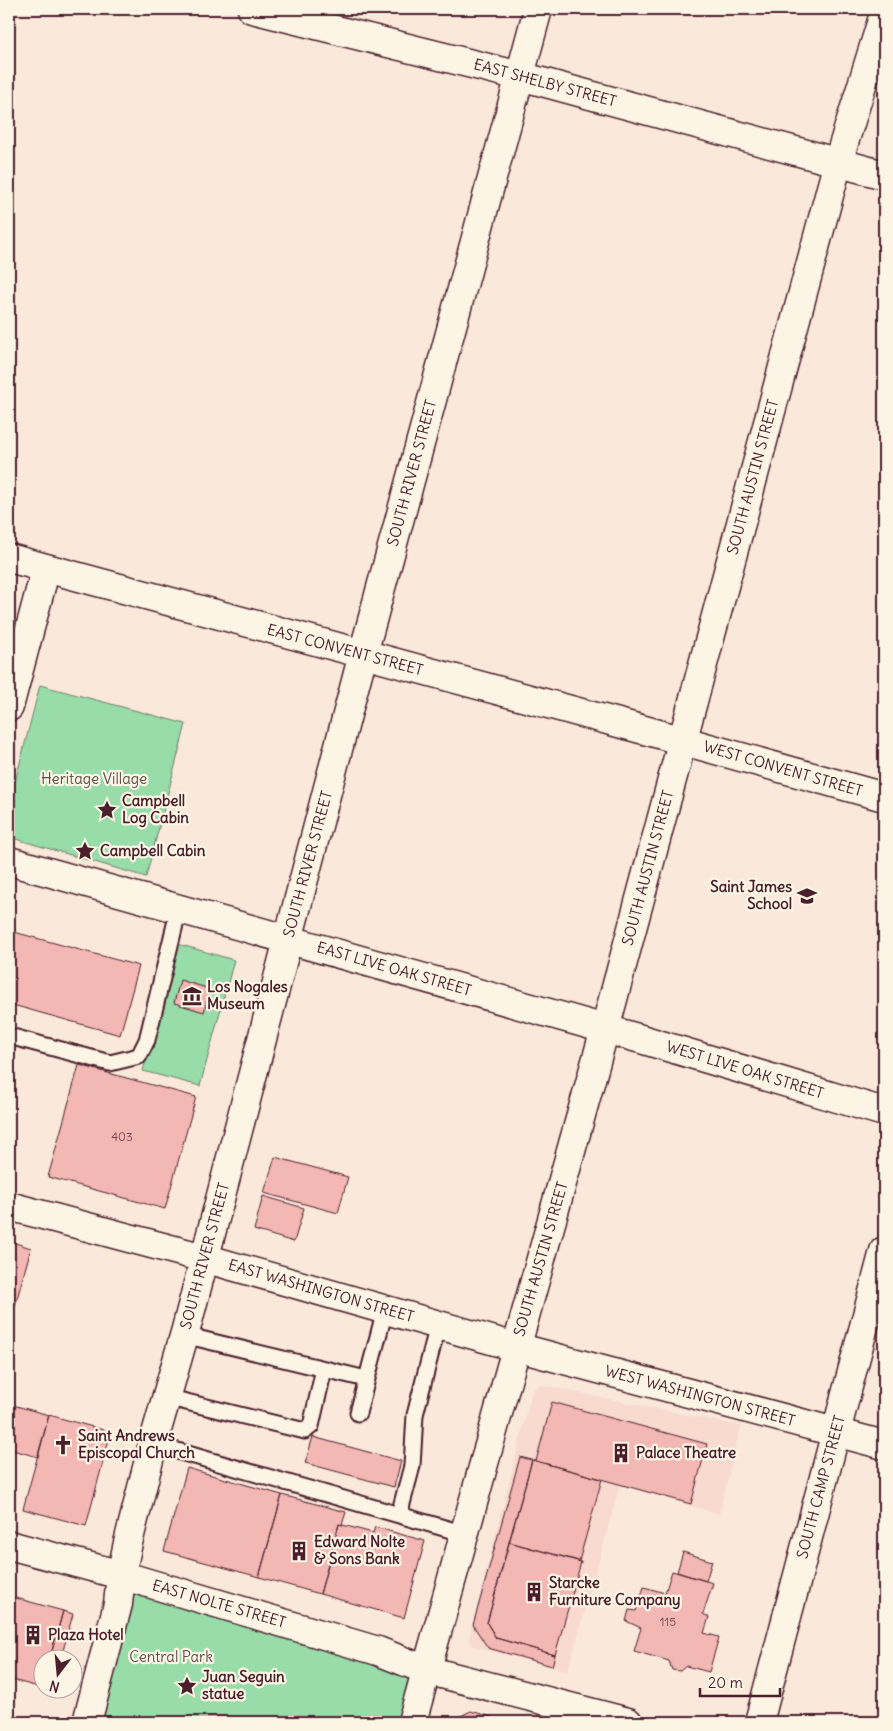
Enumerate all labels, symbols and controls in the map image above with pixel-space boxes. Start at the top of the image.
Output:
street label: EAST SHELBY STREET [472,54,619,111]
street label: SOUTH RIVER STREET [383,397,440,548]
street label: SOUTH AUSTIN STREET [723,397,782,557]
street label: EAST CONVENT STREET [265,620,425,680]
street label: WEST CONVENT STREET [701,737,865,800]
park label: Heritage Village [41,769,147,788]
street label: SOUTH RIVER STREET [279,788,336,939]
street label: SOUTH AUSTIN STREET [618,788,677,948]
place label: Campbell Log Cabin [122,791,189,828]
place icon: Campbell Log Cabin [96,799,118,821]
place icon: Campbell Cabin [74,840,96,862]
place label: Campbell Cabin [100,841,206,861]
place label: Saint James School [710,877,792,913]
school or university icon: Saint James School [796,885,818,907]
street label: EAST LIVE OAK STREET [315,937,474,1000]
place label: Los Nogales Museum [207,977,288,1013]
museum icon: Los Nogales Museum [181,985,203,1007]
street label: WEST LIVE OAK STREET [664,1036,826,1103]
house number: 403 [111,1129,133,1144]
street label: SOUTH AUSTIN STREET [509,1179,572,1338]
street label: SOUTH RIVER STREET [176,1180,233,1331]
street label: EAST WASHINGTON STREET [226,1255,416,1326]
street label: WEST WASHINGTON STREET [603,1361,797,1430]
street label: SOUTH CAMP STREET [792,1413,849,1561]
place label: Saint Andrews Episcopal Church [78,1426,195,1463]
church icon: Saint Andrews Episcopal Church [52,1434,74,1456]
building icon: Palace Theatre [610,1442,632,1464]
place label: Palace Theatre [636,1443,736,1462]
place label: Edward Nolte & Sons Bank [314,1532,405,1568]
building icon: Edward Nolte & Sons Bank [288,1540,310,1562]
place label: Starcke Furniture Company [549,1573,681,1610]
street label: EAST NOLTE STREET [150,1575,288,1632]
building icon: Starcke Furniture Company [523,1581,545,1603]
house number: 115 [660,1614,676,1629]
building icon: Plaza Hotel [22,1624,44,1646]
place label: Plaza Hotel [48,1625,124,1644]
park label: Central Park [129,1647,213,1666]
north arrow [32,1648,82,1698]
scale bar [700,1666,780,1698]
place label: Juan Seguin statue [202,1667,285,1703]
text: 20 m [708,1673,743,1692]
place icon: Juan Seguin statue [176,1675,198,1697]
text: N [47,1677,62,1696]

